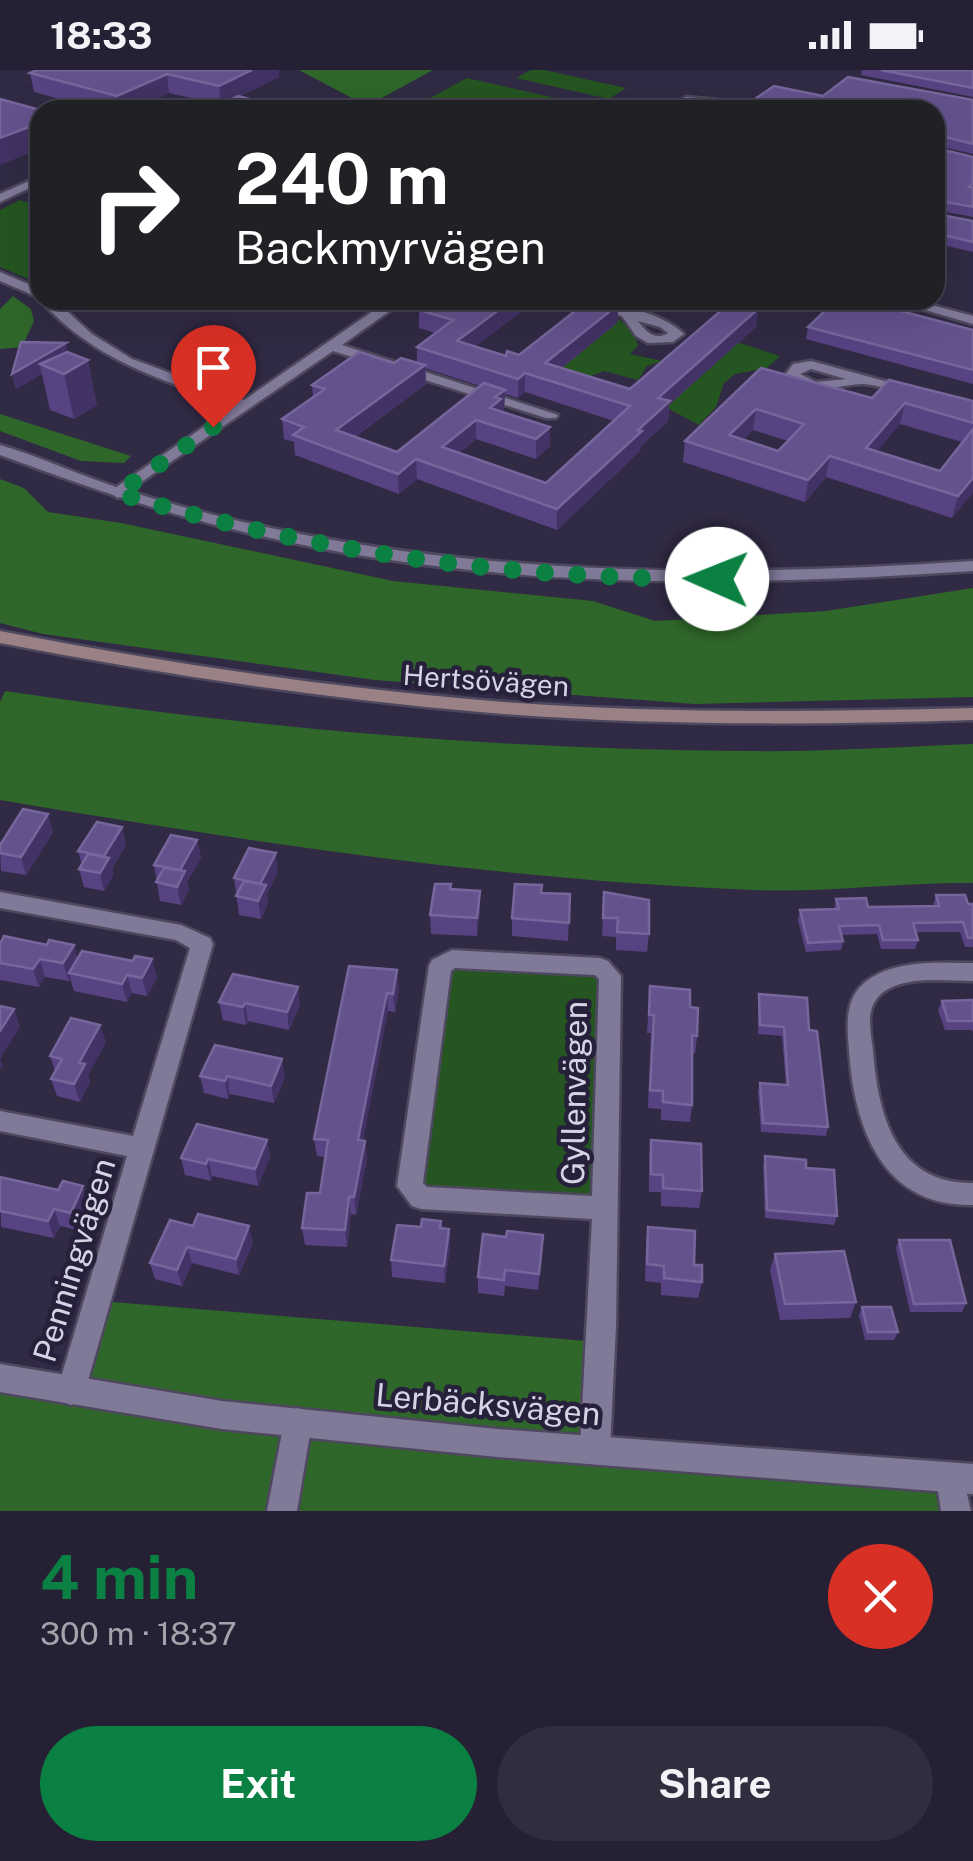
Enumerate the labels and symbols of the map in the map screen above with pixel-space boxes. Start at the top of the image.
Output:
pin [171,325,256,428]
position arrow [665,527,769,631]
street label: Hertsövägen [402,658,570,702]
street label: Gyllenvägen [554,1001,594,1185]
street label: Penningvägen [25,1154,123,1366]
street label: Lerbäcksvägen [374,1376,602,1432]

